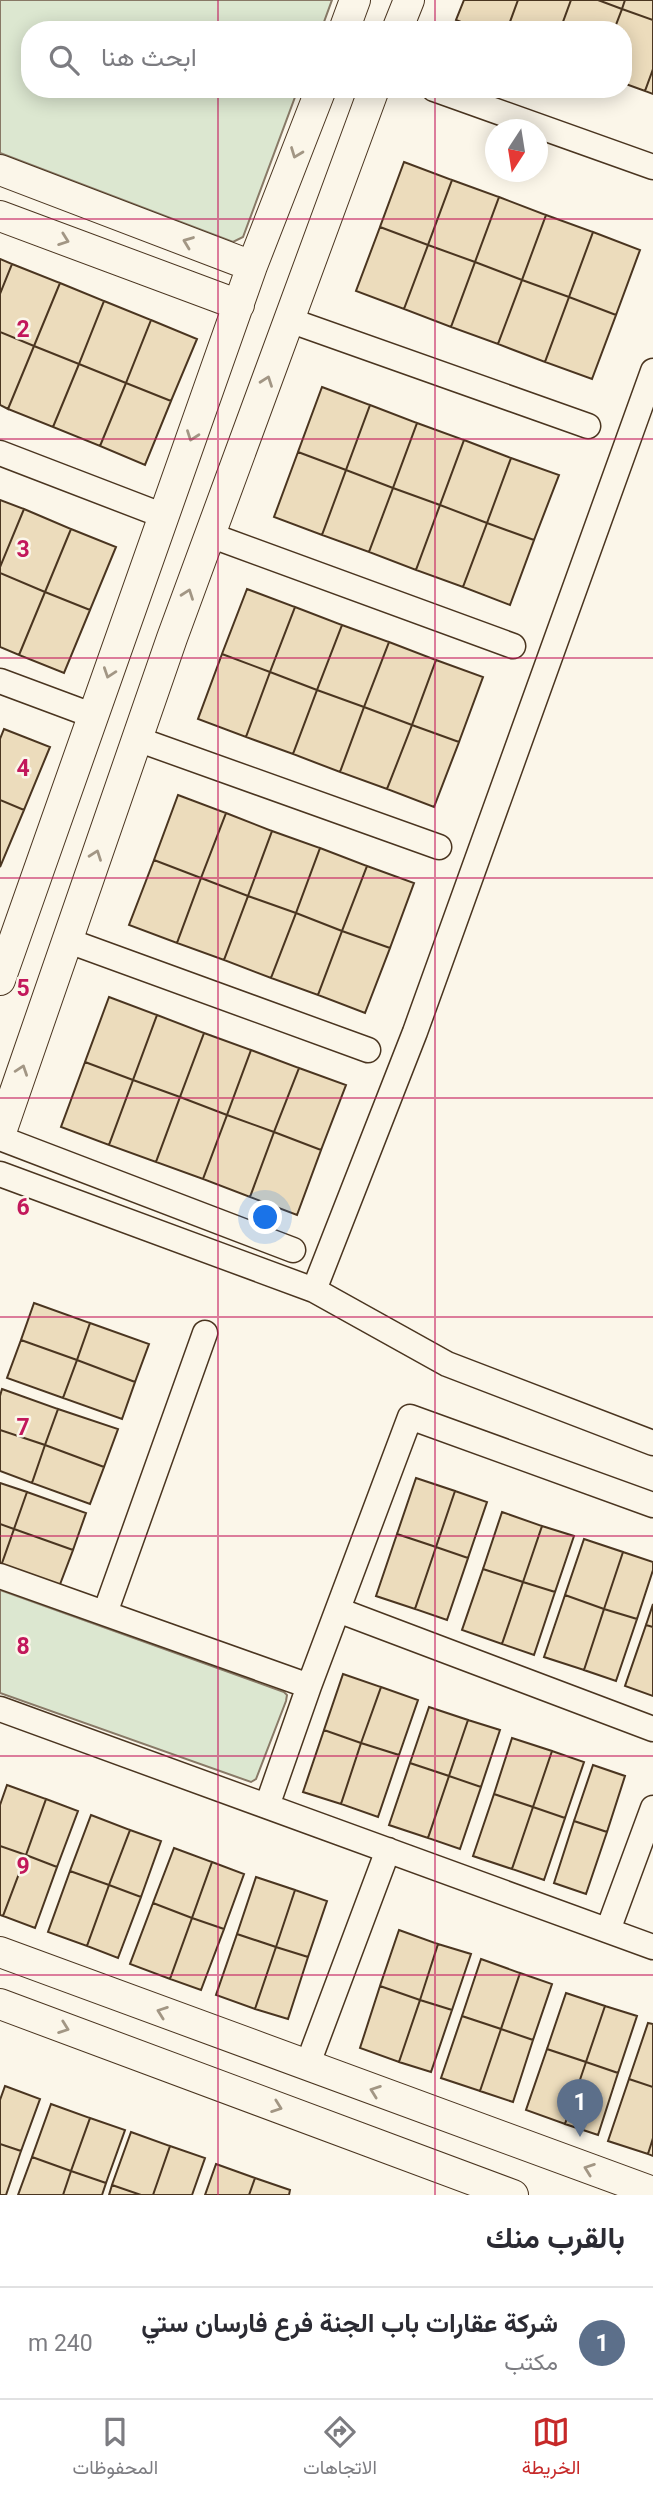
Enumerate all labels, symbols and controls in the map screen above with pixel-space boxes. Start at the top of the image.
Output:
search box [21,21,632,98]
icon: search [45,41,83,79]
text: ابحث هنا [101,42,197,72]
north arrow [485,119,548,182]
one-way arrow [290,146,304,158]
one-way arrow [57,231,69,245]
one-way arrow [183,236,195,250]
text: 2 [16,316,30,343]
one-way arrow [258,375,272,387]
one-way arrow [187,429,201,441]
text: 3 [16,536,30,563]
one-way arrow [180,589,194,601]
one-way arrow [103,667,117,679]
text: 4 [16,755,30,782]
one-way arrow [88,849,102,861]
text: 5 [16,975,30,1002]
one-way arrow [14,1064,28,1077]
text: 6 [16,1194,30,1221]
your location [248,1200,282,1234]
text: 7 [16,1414,30,1441]
text: 8 [16,1633,30,1660]
text: 9 [16,1853,30,1880]
one-way arrow [156,2006,168,2020]
one-way arrow [57,2020,69,2034]
pin: 1 [557,2079,603,2137]
one-way arrow [370,2085,382,2099]
one-way arrow [271,2099,283,2113]
one-way arrow [583,2163,595,2177]
text: بالقرب منك [486,2220,625,2255]
text: شرکة عقارات باب الجنة فرع فارسان ستي [141,2308,558,2338]
text: 240 m [28,2330,93,2357]
text: 1 [595,2330,609,2357]
text: مكتب [504,2349,558,2376]
tab: المحفوظات [73,2413,158,2484]
tab: الاتجاهات [303,2413,377,2484]
tab: الخريطة [522,2413,581,2484]

